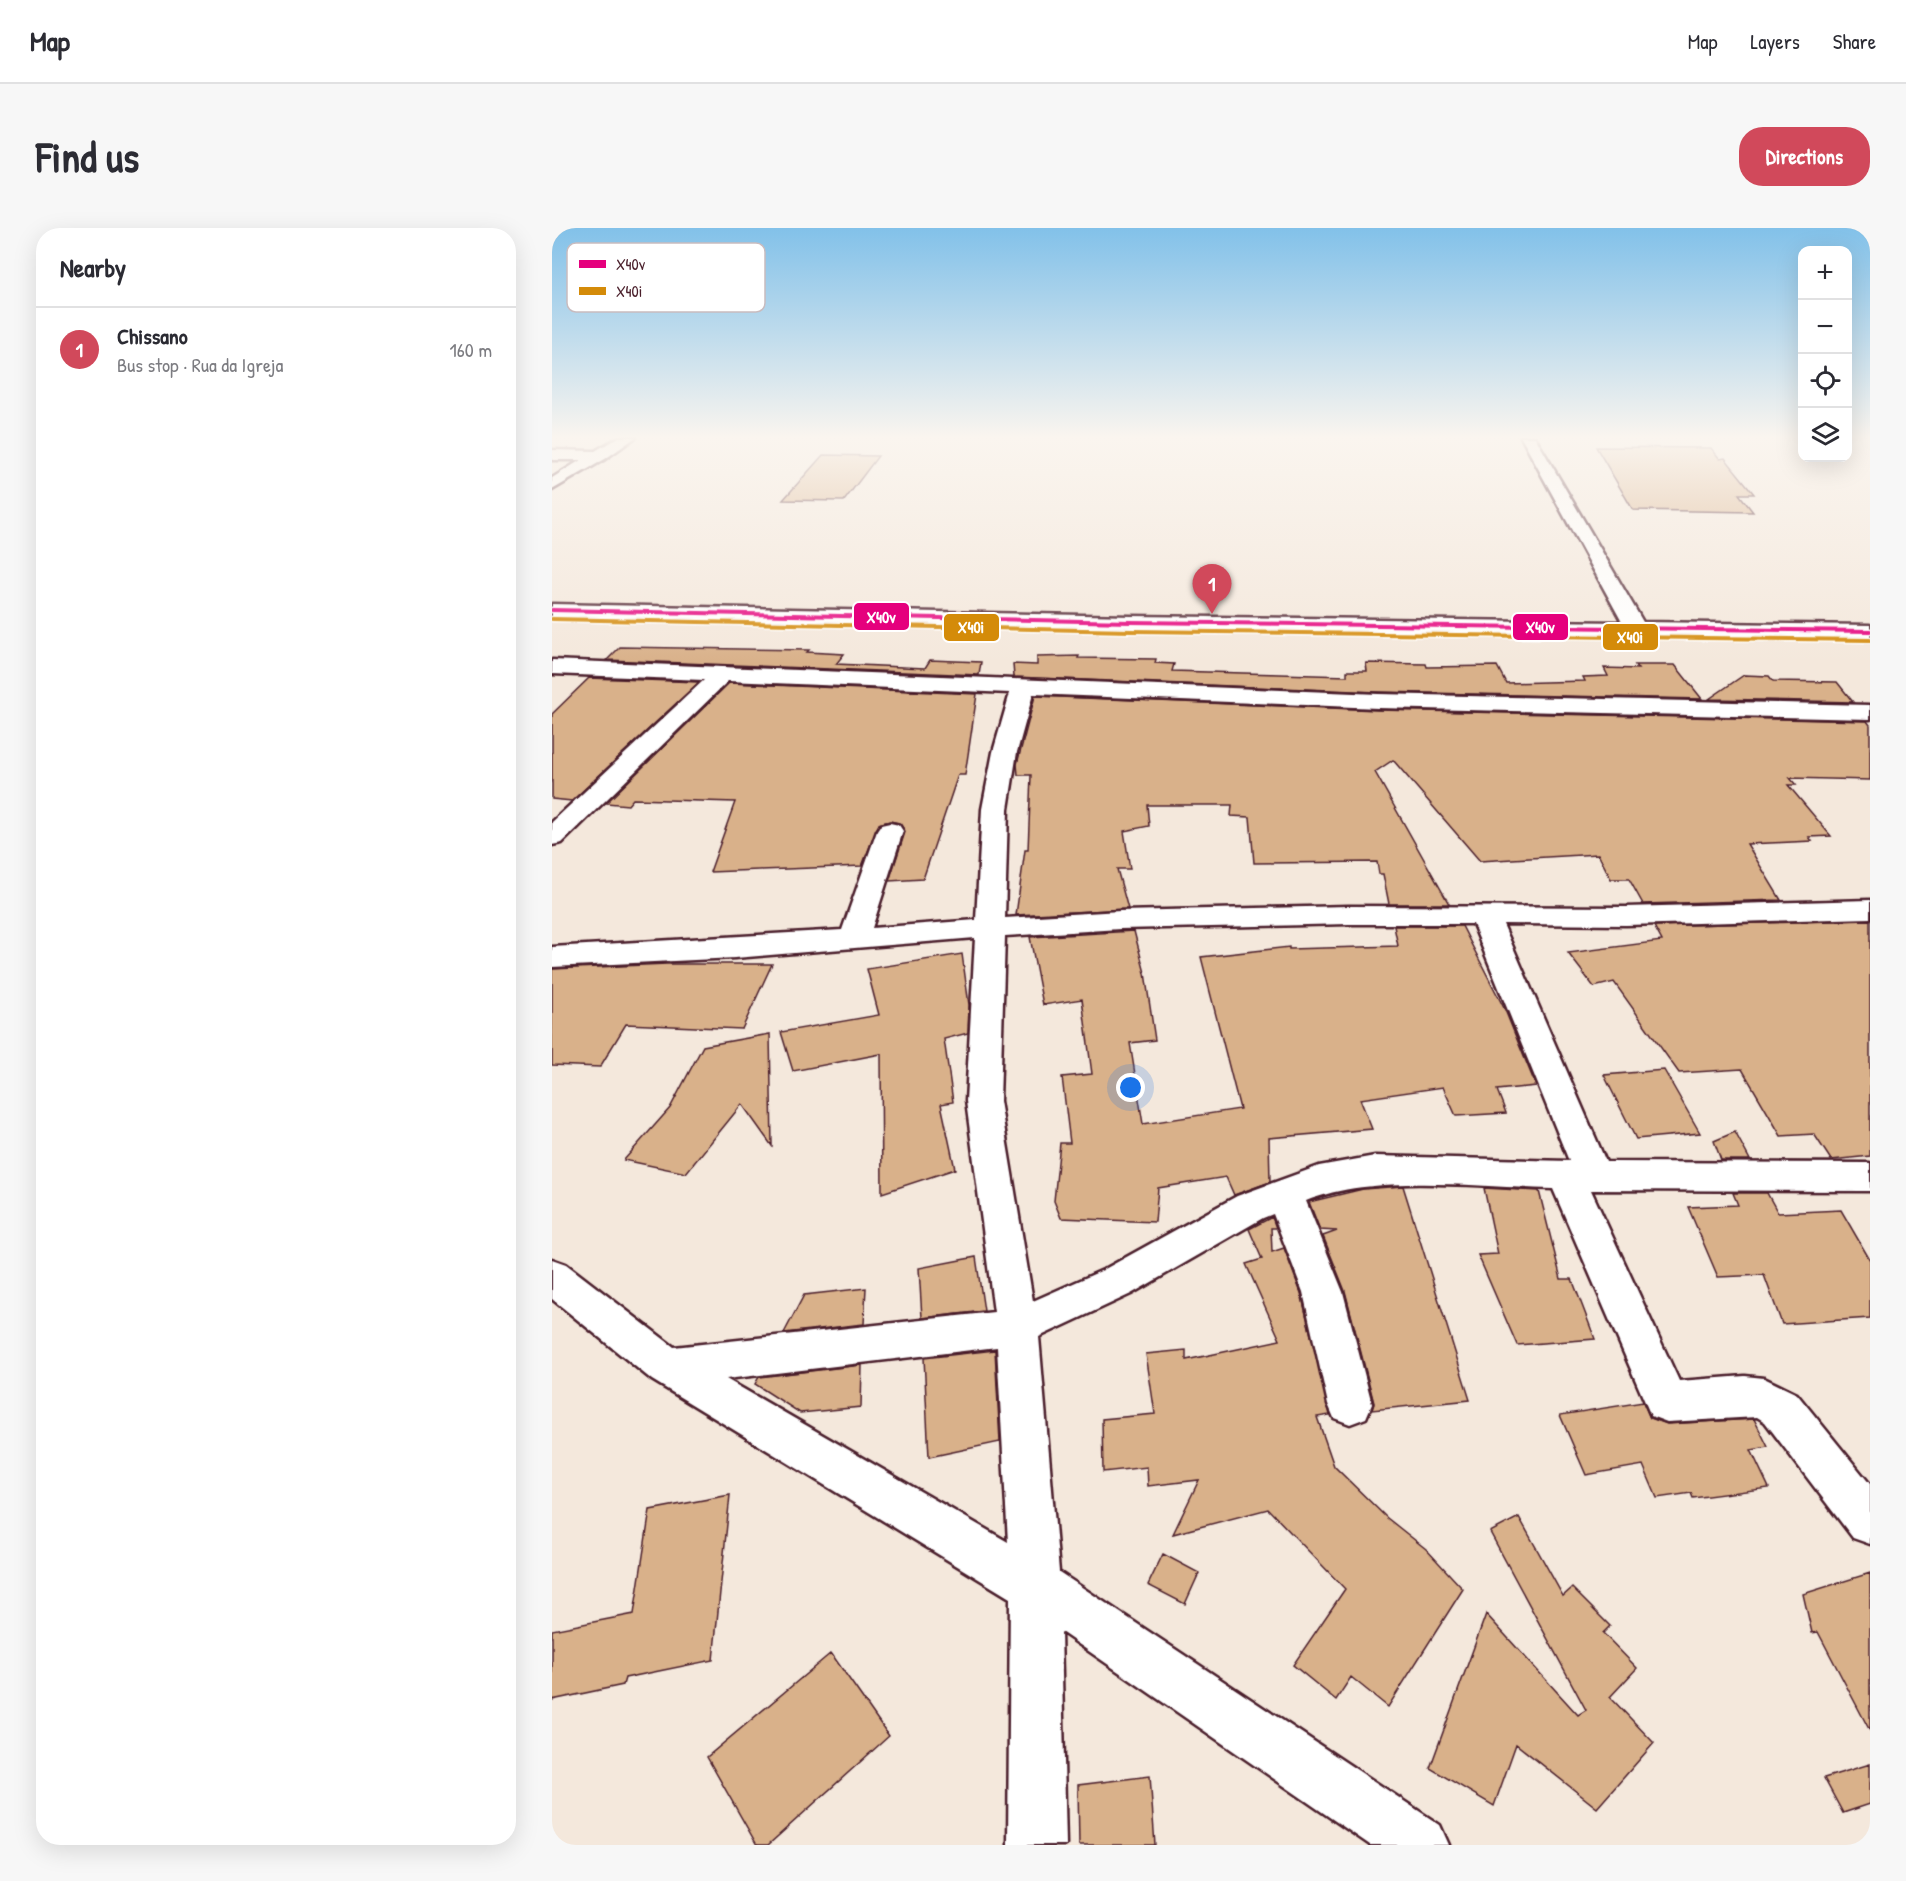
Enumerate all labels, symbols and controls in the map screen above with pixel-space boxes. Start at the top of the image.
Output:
text: Map [30,22,70,60]
text: Map [1688,27,1717,56]
text: Layers [1750,27,1800,56]
text: Share [1833,27,1876,56]
button: Directions [1739,127,1870,186]
text: Find us [36,128,139,185]
legend [567,243,765,312]
map controls [1798,246,1852,462]
button: + [1798,246,1852,300]
text: Nearby [60,250,126,285]
text: X40v [616,253,646,275]
text: X40i [616,280,642,302]
button: − [1798,300,1852,354]
text: Chissano [117,321,188,351]
text: 1 [76,336,83,363]
text: 160 m [450,336,492,363]
text: Bus stop · Rua da Igreja [117,351,283,378]
button: locate [1798,354,1852,408]
button: layers [1798,408,1852,462]
pin: 1 [1192,564,1232,614]
line badge: X40v [853,602,910,631]
text: X40v [866,606,896,628]
line badge: X40i [943,613,1000,642]
line badge: X40v [1512,613,1569,641]
text: X40i [958,616,984,638]
text: X40v [1525,616,1555,638]
line badge: X40i [1602,623,1659,651]
text: X40i [1617,626,1643,648]
your location [1116,1073,1145,1102]

